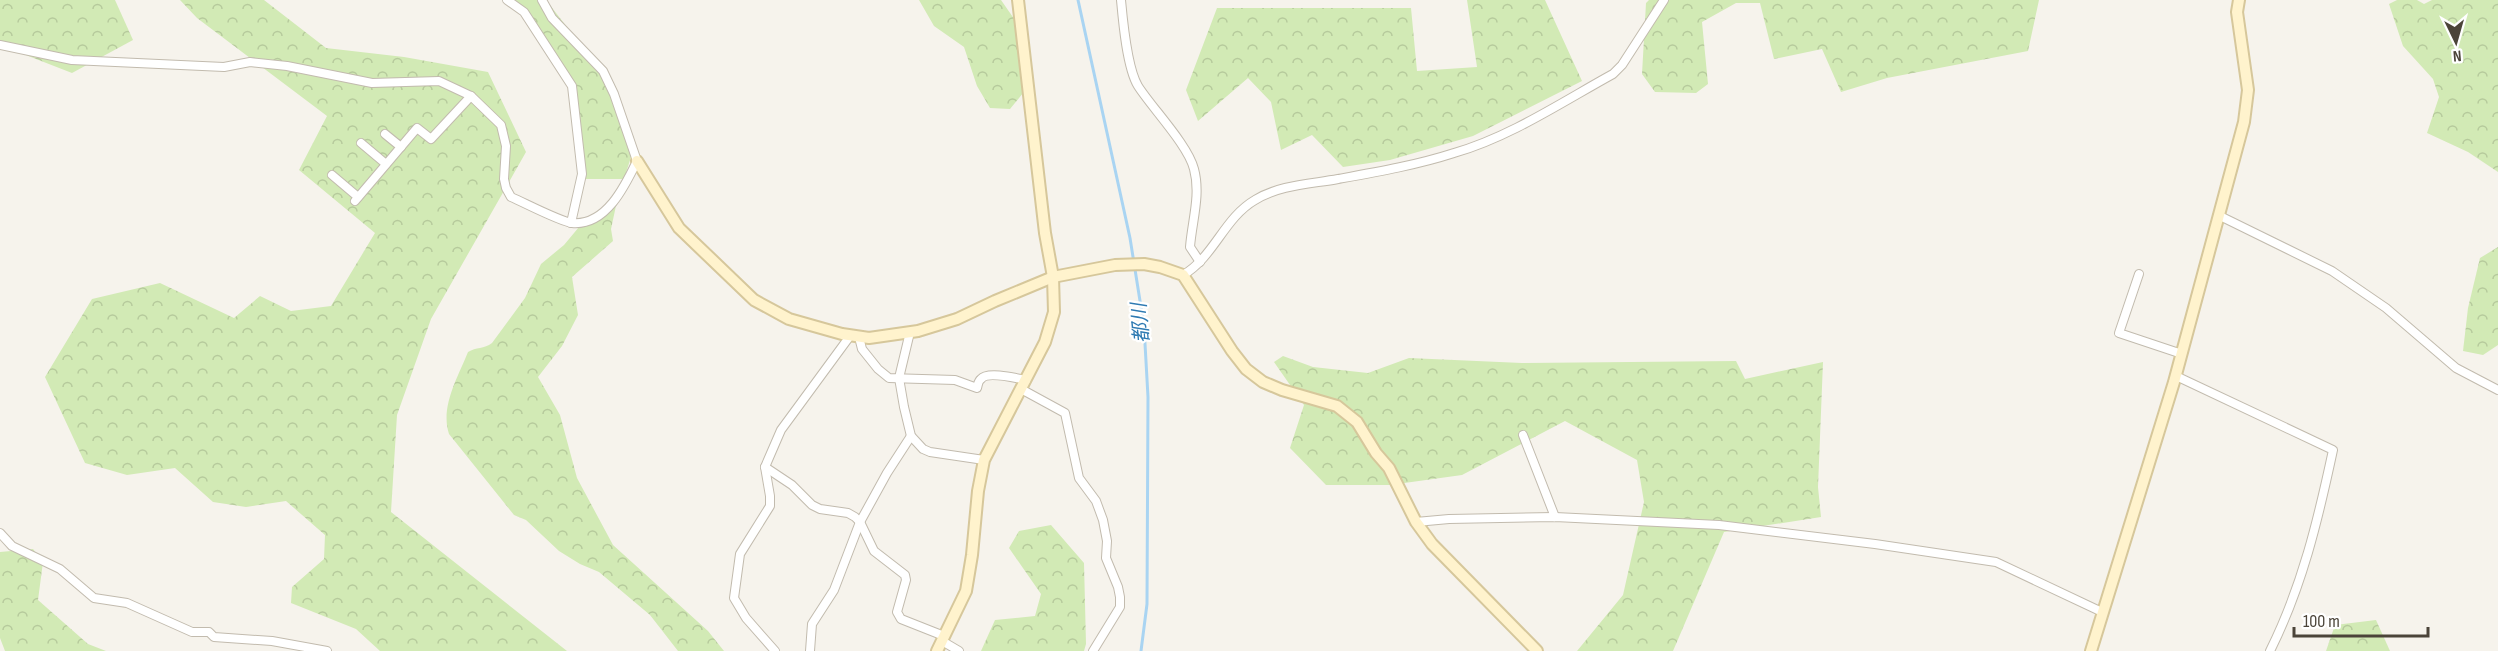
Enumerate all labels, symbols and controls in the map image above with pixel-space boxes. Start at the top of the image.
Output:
north arrow [2426,12,2486,72]
text: N [2452,46,2462,65]
water label: 都川 [1127,300,1155,344]
scale bar [2294,600,2428,638]
text: 100 m [2303,611,2340,632]

